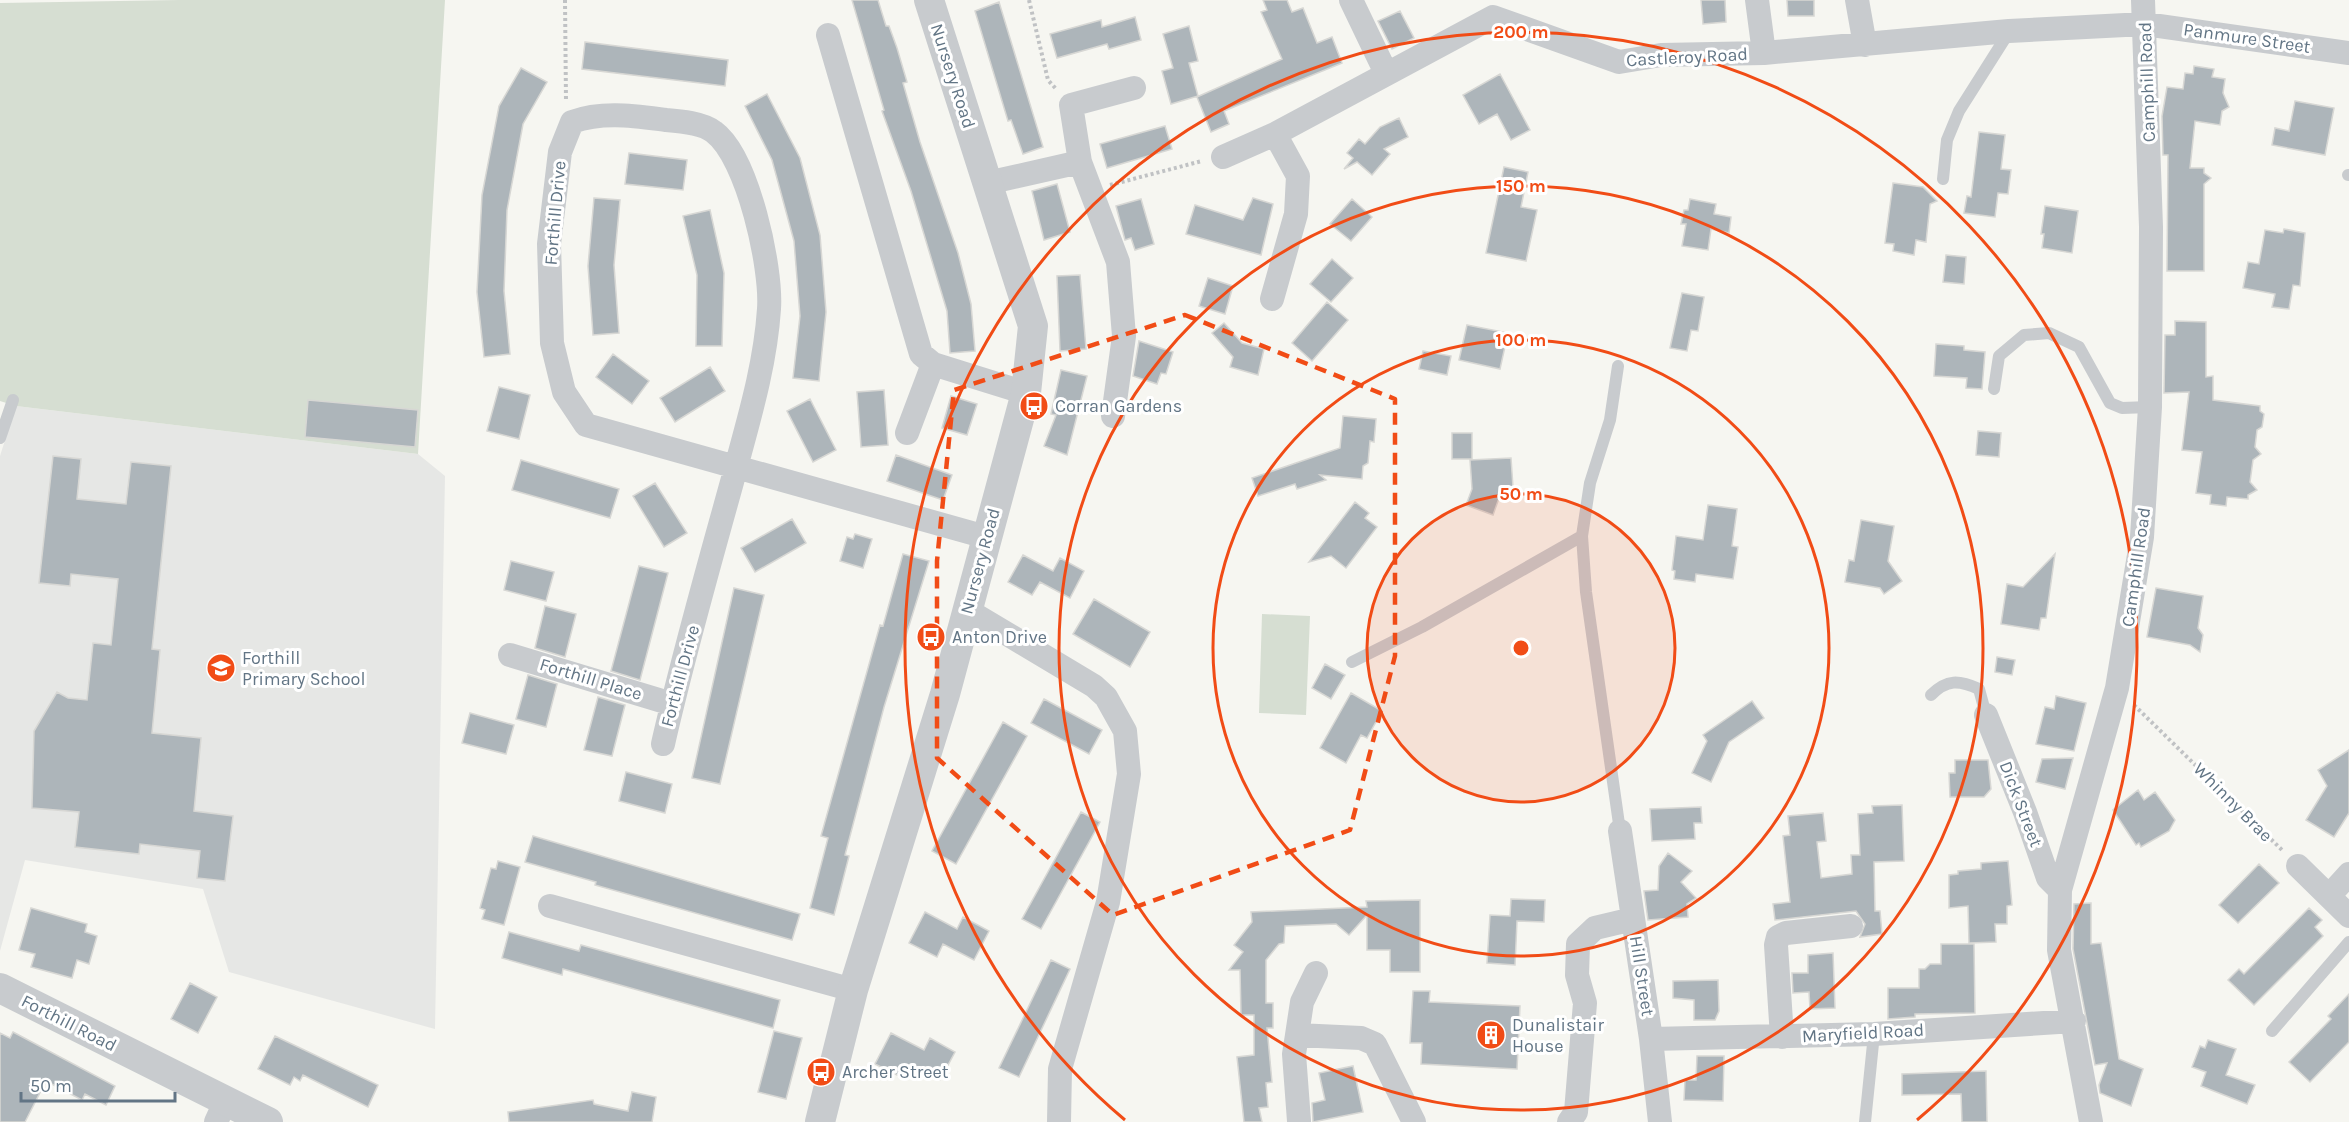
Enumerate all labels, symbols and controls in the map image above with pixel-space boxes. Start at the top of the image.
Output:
street label: Panmure Street [2182,18,2312,58]
street label: Nursery Road [926,21,980,131]
text: 200 m [1493,21,1549,43]
street label: Camphill Road [2134,21,2160,143]
street label: Castleroy Road [1626,43,1748,71]
street label: Forthill Drive [539,160,571,266]
text: 150 m [1496,175,1546,197]
text: 100 m [1496,329,1546,351]
bus stop icon: Corran Gardens [1018,390,1050,422]
place label: Corran Gardens [1055,395,1182,417]
text: 50 m [1499,483,1543,505]
street label: Nursery Road [955,505,1005,617]
street label: Camphill Road [2117,506,2155,628]
bus stop icon: Anton Drive [915,621,947,653]
street label: Forthill Drive [656,623,704,729]
place label: Anton Drive [952,626,1047,648]
centre of rings [1511,638,1531,658]
place label: Forthill Primary School [242,647,366,690]
school or university icon: Forthill Primary School [205,652,237,684]
street label: Forthill Place [537,653,645,705]
street label: Dick Street [1995,758,2048,850]
street label: Whinny Brae [2189,758,2277,846]
street label: Hill Street [1625,934,1659,1018]
street label: Forthill Road [18,990,120,1056]
place label: Dunalistair House [1512,1014,1604,1057]
building icon: Dunalistair House [1475,1019,1507,1051]
street label: Maryfield Road [1801,1019,1925,1047]
bus stop icon: Archer Street [805,1056,837,1088]
place label: Archer Street [842,1061,949,1083]
scale bar [21,1065,176,1103]
text: 50 m [30,1075,72,1097]

